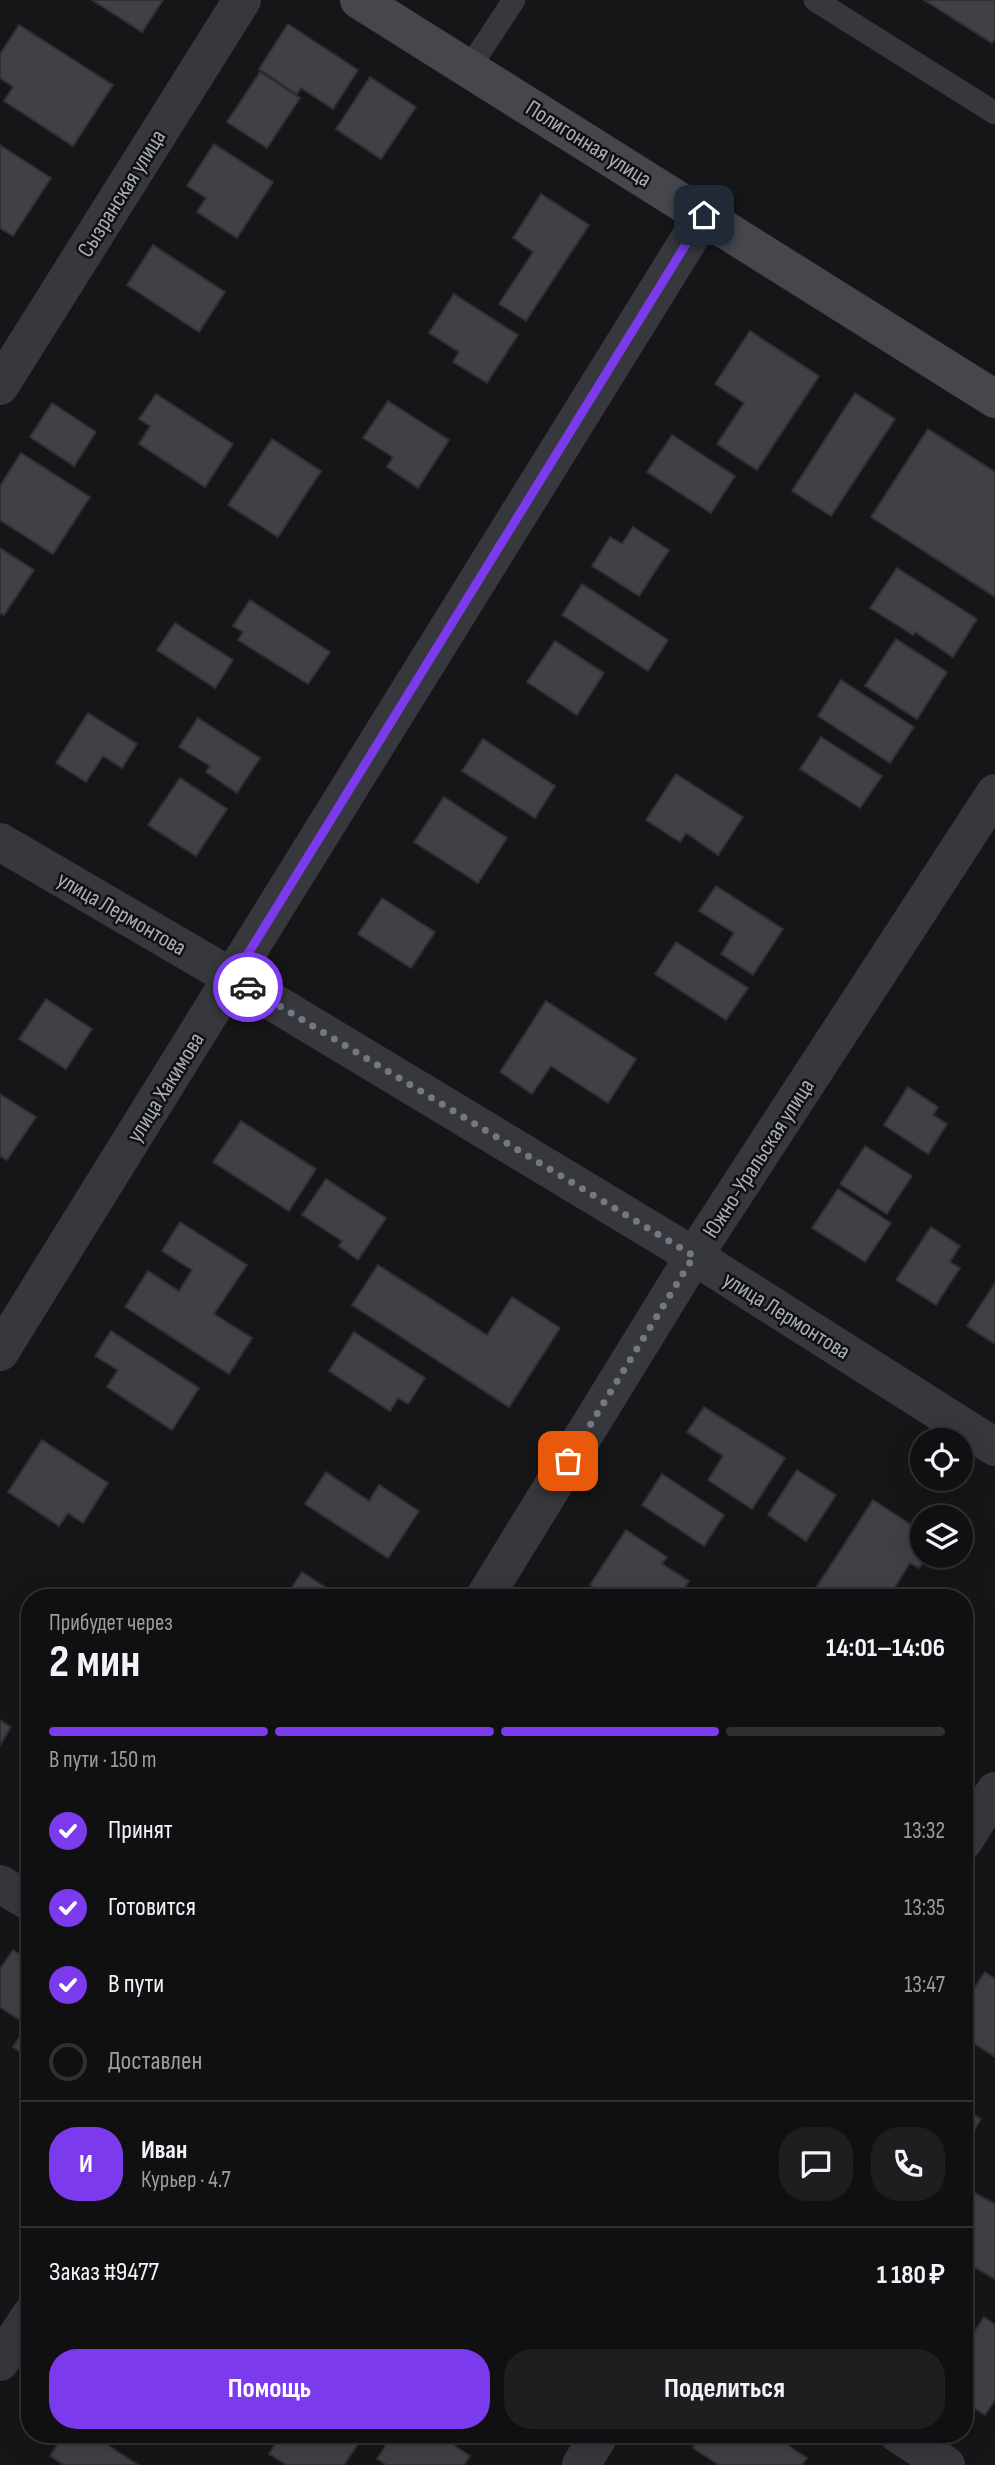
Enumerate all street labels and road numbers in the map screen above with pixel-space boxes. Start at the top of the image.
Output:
street label: Полигонная улица [520,94,656,194]
street label: Сызранская улица [72,125,172,263]
street label: улица Лермонтова [52,866,191,962]
street label: улица Хакимова [121,1027,211,1148]
street label: Южно-Уральская улица [697,1074,821,1243]
street label: улица Лермонтова [718,1266,855,1366]

